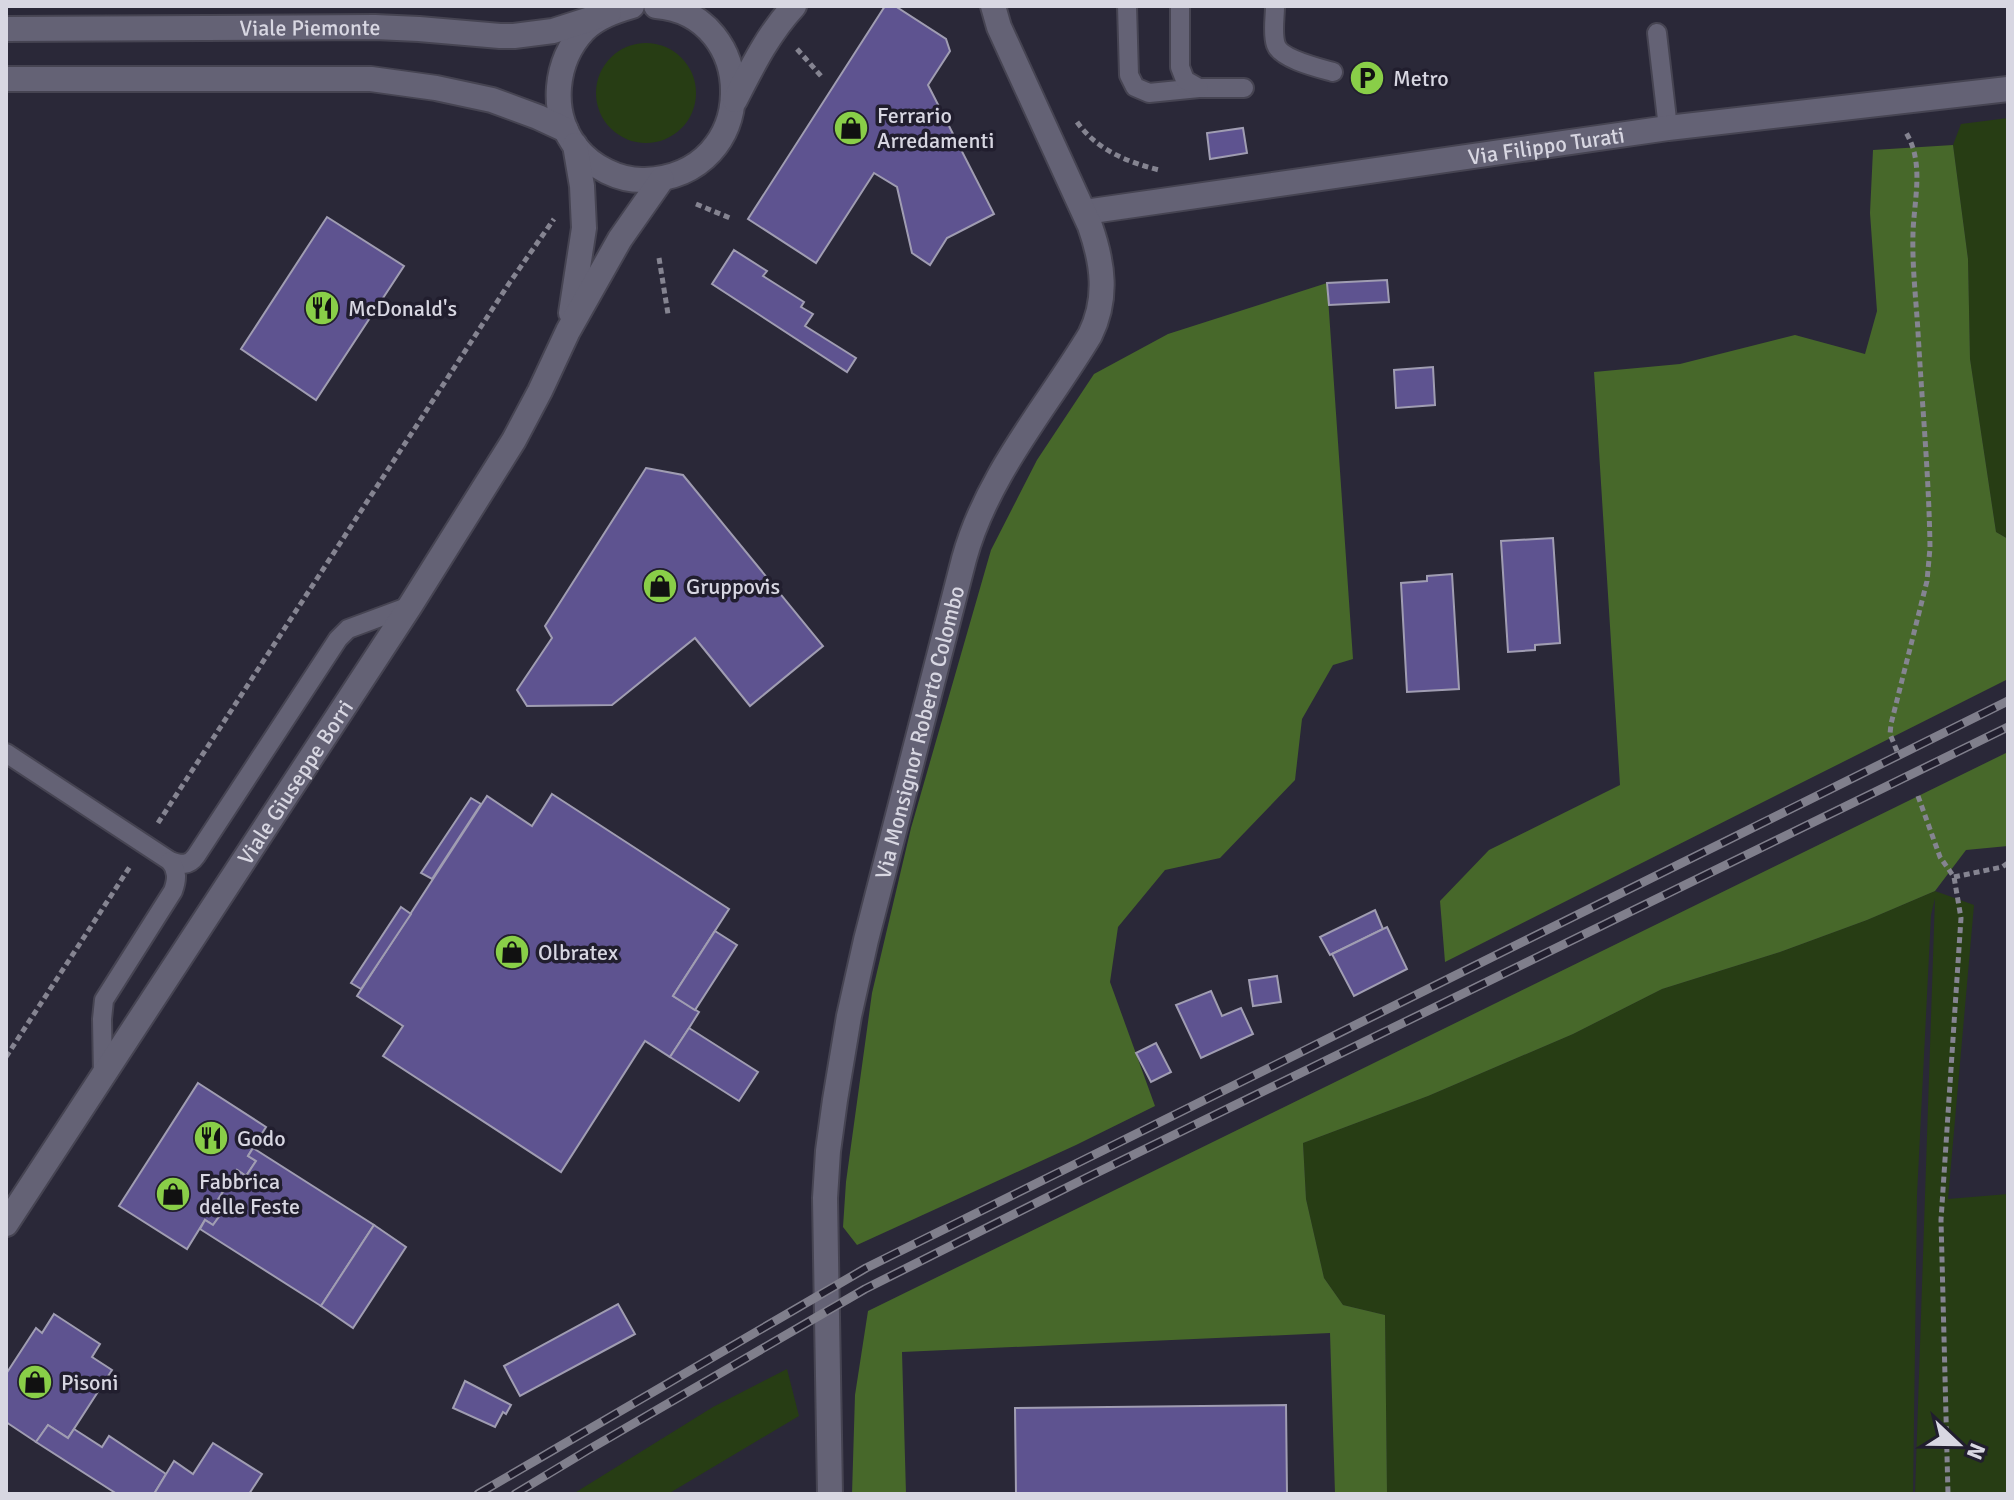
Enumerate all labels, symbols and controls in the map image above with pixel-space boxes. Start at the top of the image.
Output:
street label: Viale Piemonte [239,13,381,41]
parking icon: Metro [1348,59,1386,97]
place label: Metro [1393,65,1449,92]
place label: Ferrario Arredamenti [877,102,994,154]
shop icon: Ferrario Arredamenti [832,109,870,147]
street label: Via Filippo Turati [1466,121,1626,170]
restaurant icon: McDonald's [303,289,341,327]
place label: McDonald's [348,295,457,322]
shop icon: Gruppovis [641,567,679,605]
place label: Gruppovis [686,573,780,600]
street label: Via Monsignor Roberto Colombo [869,583,970,882]
street label: Viale Giuseppe Borri [231,695,359,869]
shop icon: Olbratex [493,933,531,971]
place label: Olbratex [538,939,618,966]
restaurant icon: Godo [192,1119,230,1157]
place label: Godo [237,1125,286,1152]
place label: Fabbrica delle Feste [199,1168,300,1220]
shop icon: Fabbrica delle Feste [154,1175,192,1213]
shop icon: Pisoni [16,1363,54,1401]
place label: Pisoni [61,1369,118,1396]
north arrow [1918,1404,1998,1484]
text: N [1961,1439,1991,1463]

